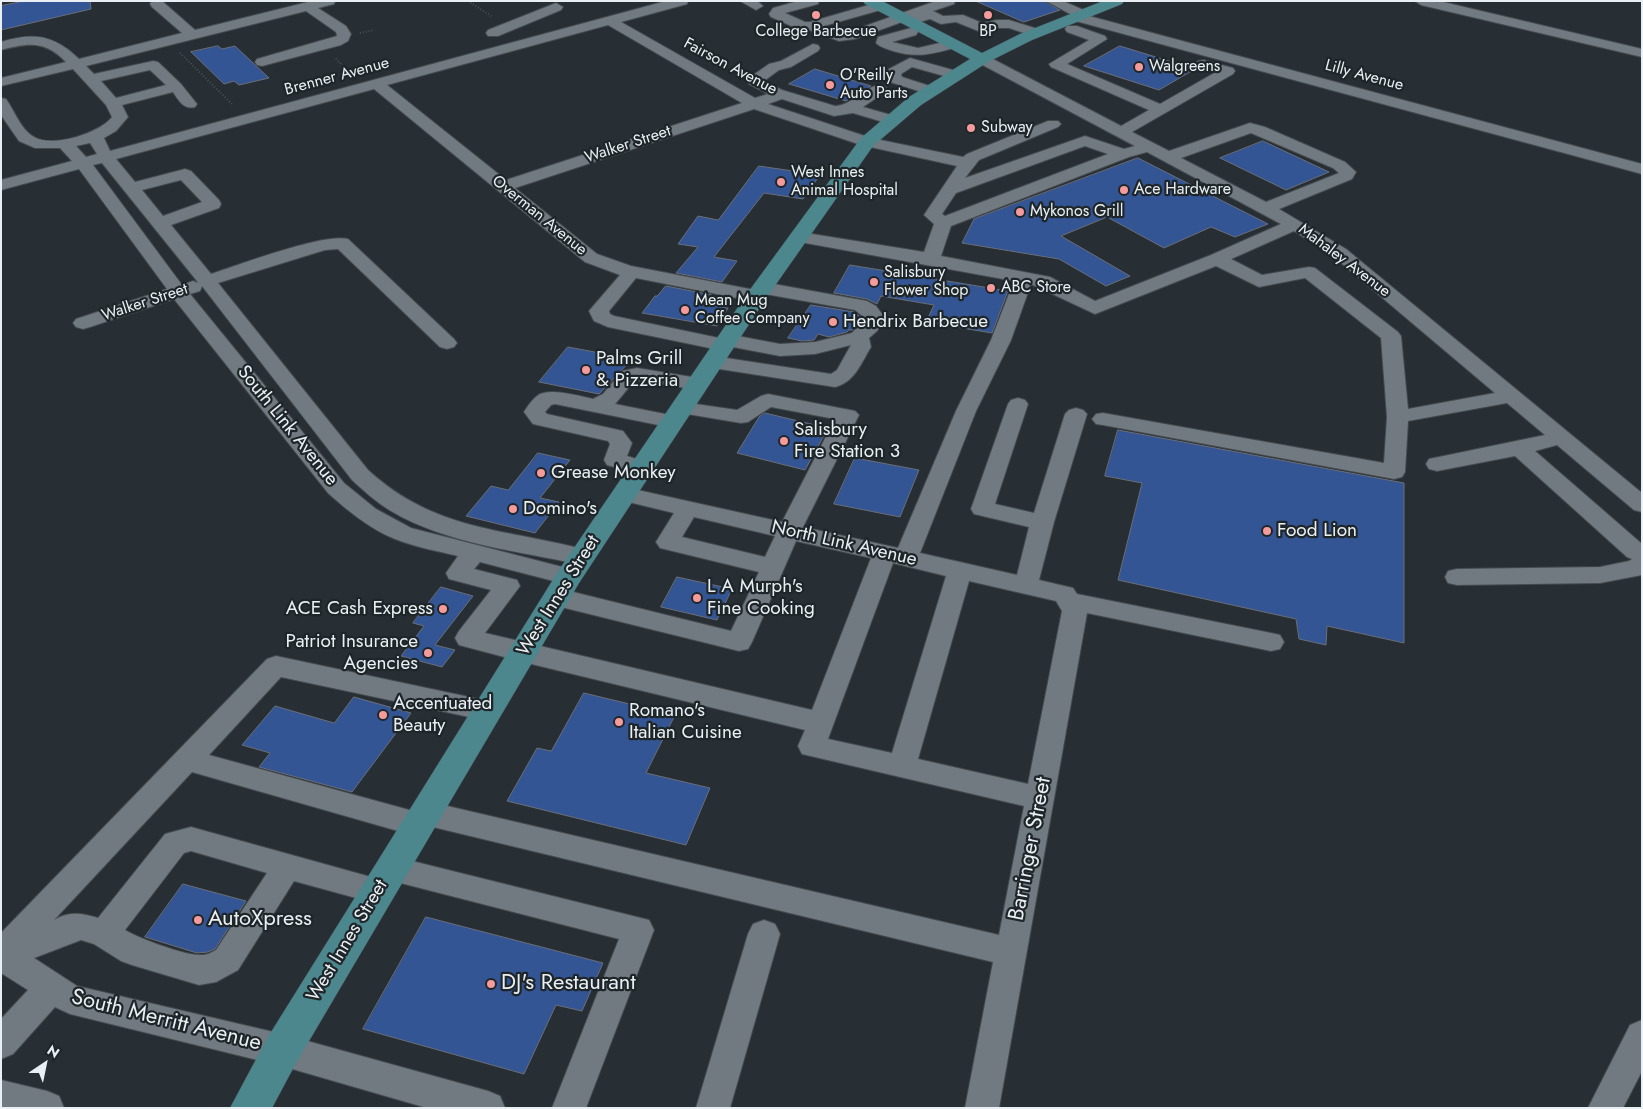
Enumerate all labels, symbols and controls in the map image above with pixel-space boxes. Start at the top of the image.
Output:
marker: College Barbecue [810,9,822,21]
marker: BP [982,9,994,21]
place label: College Barbecue [755,22,877,42]
place label: BP [979,22,997,42]
street label: Fairson Avenue [680,34,780,100]
street label: Brenner Avenue [283,54,391,100]
street label: Lilly Avenue [1323,56,1405,96]
place label: Walgreens [1149,57,1220,77]
marker: Walgreens [1133,61,1145,73]
place label: O'Reilly Auto Parts [840,66,908,104]
marker: O'Reilly Auto Parts [824,79,836,91]
place label: Subway [981,118,1033,138]
street label: Walker Street [583,122,673,168]
marker: Subway [965,122,977,134]
place label: West Innes Animal Hospital [791,163,898,201]
street label: Overman Avenue [488,172,590,260]
marker: West Innes Animal Hospital [775,176,787,188]
place label: Ace Hardware [1134,180,1231,200]
marker: Ace Hardware [1118,184,1130,196]
place label: Mykonos Grill [1030,202,1123,222]
marker: Mykonos Grill [1014,206,1026,218]
street label: Mahaley Avenue [1294,220,1394,302]
place label: Salisbury Flower Shop [884,263,968,301]
marker: Salisbury Flower Shop [868,276,880,288]
place label: ABC Store [1001,278,1071,298]
street label: Walker Street [100,280,190,326]
marker: ABC Store [985,282,997,294]
place label: Mean Mug Coffee Company [695,291,809,329]
marker: Mean Mug Coffee Company [679,304,691,316]
place label: Hendrix Barbecue [843,311,988,333]
marker: Hendrix Barbecue [827,316,839,328]
place label: Palms Grill & Pizzeria [596,348,682,392]
street label: South Link Avenue [232,361,342,491]
marker: Palms Grill & Pizzeria [580,364,592,376]
place label: Salisbury Fire Station 3 [794,419,900,463]
marker: Salisbury Fire Station 3 [778,435,790,447]
place label: Grease Monkey [551,462,676,484]
marker: Grease Monkey [535,467,547,479]
place label: Domino's [523,498,597,520]
marker: Domino's [507,503,519,515]
street label: North Link Avenue [769,516,919,572]
place label: Food Lion [1277,520,1357,542]
marker: Food Lion [1261,525,1273,537]
street label: West Innes Street [513,531,605,661]
place label: L A Murph's Fine Cooking [707,576,815,620]
marker: L A Murph's Fine Cooking [691,592,703,604]
place label: ACE Cash Express [286,598,433,620]
marker: ACE Cash Express [437,603,449,615]
place label: Patriot Insurance Agencies [286,631,418,675]
marker: Patriot Insurance Agencies [422,647,434,659]
place label: Accentuated Beauty [393,693,492,737]
place label: Romano's Italian Cuisine [629,700,742,744]
marker: Accentuated Beauty [377,709,389,721]
marker: Romano's Italian Cuisine [613,716,625,728]
street label: Barringer Street [1004,775,1058,923]
street label: West Innes Street [303,876,393,1006]
place label: AutoXpress [208,907,312,933]
marker: AutoXpress [192,914,204,926]
place label: DJ's Restaurant [501,971,636,997]
marker: DJ's Restaurant [485,978,497,990]
street label: South Merritt Avenue [68,985,264,1057]
north arrow [20,1039,70,1089]
text: N [43,1040,64,1063]

